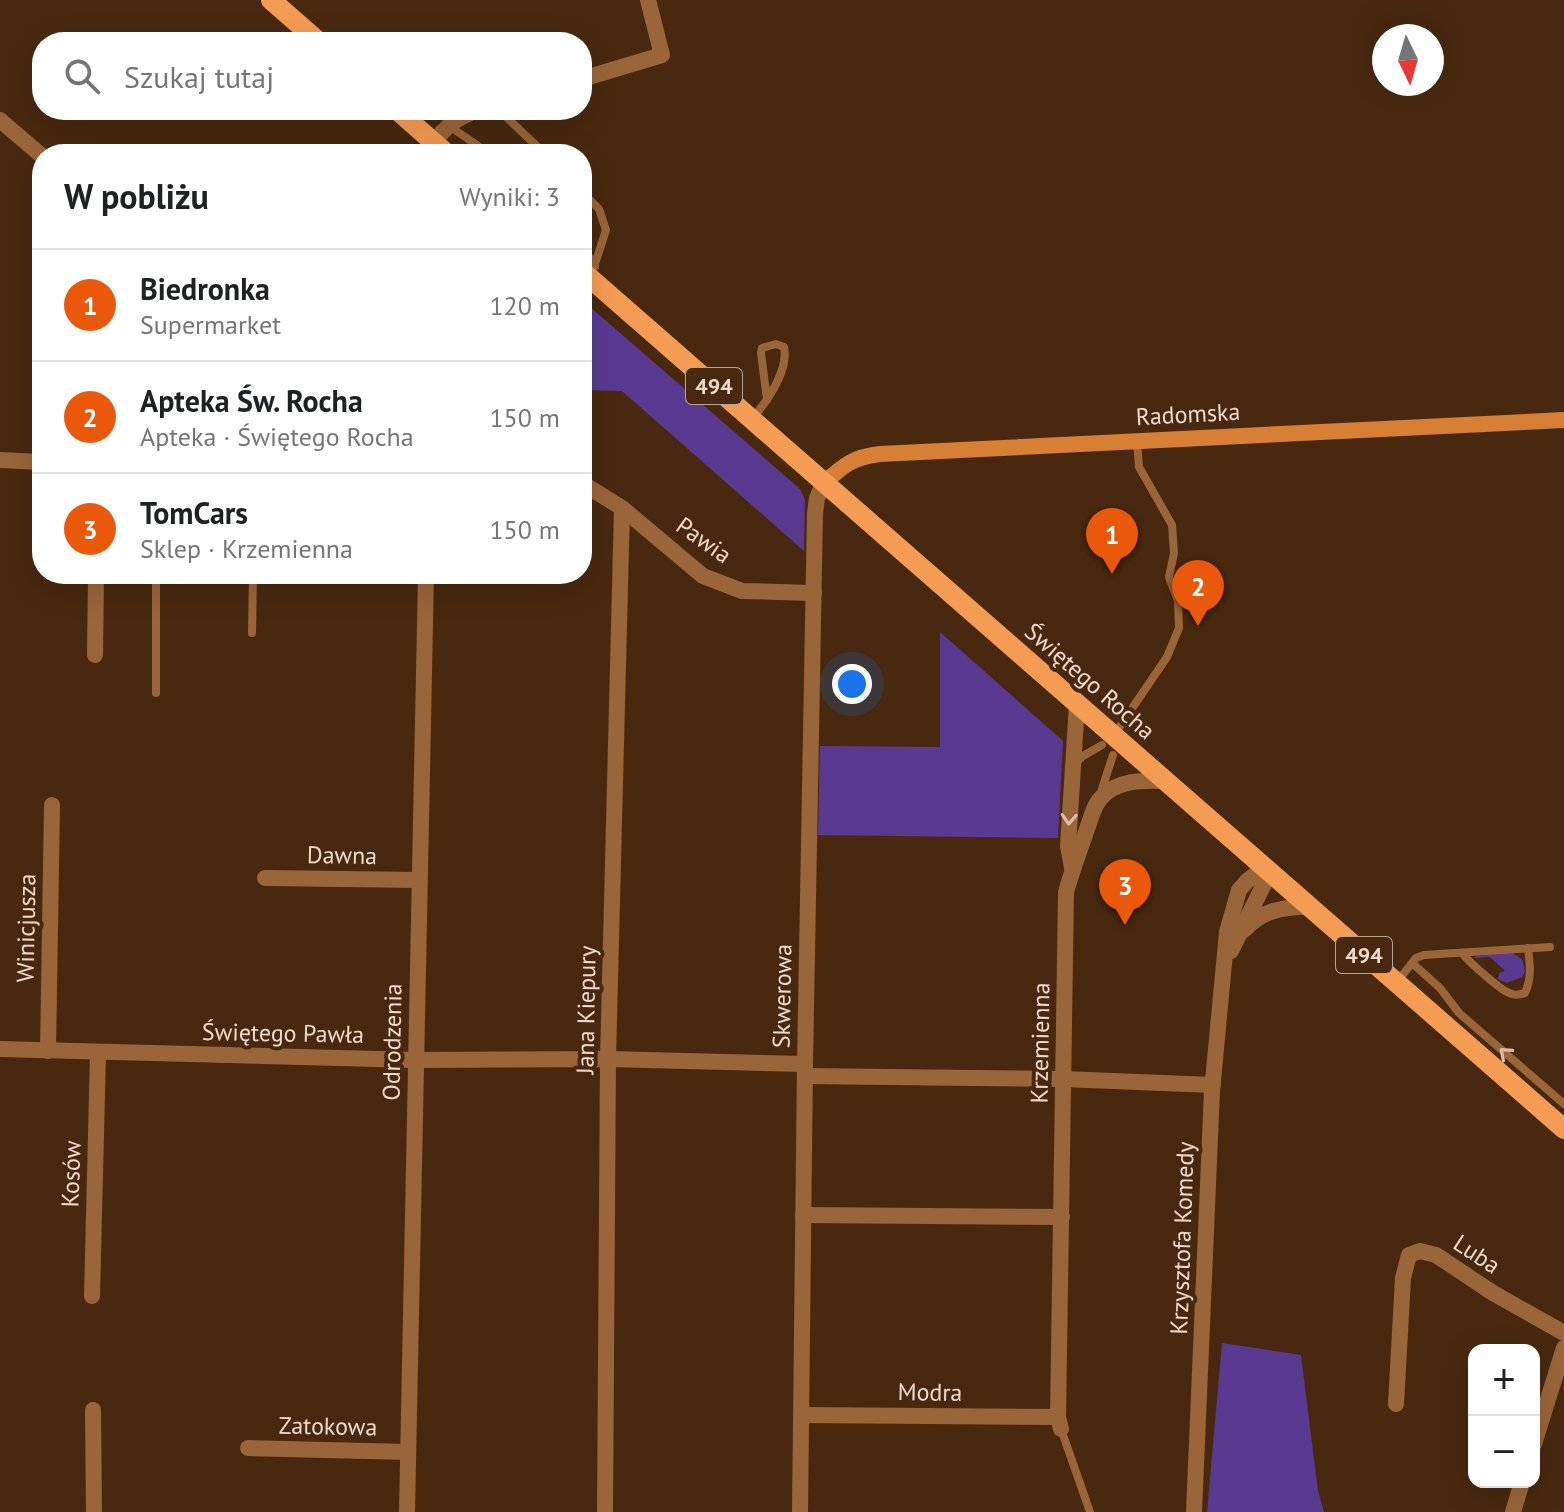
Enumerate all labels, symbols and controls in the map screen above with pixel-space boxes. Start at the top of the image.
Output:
north arrow [1372,24,1444,96]
search box [32,32,592,120]
icon: search [60,54,104,98]
text: Szukaj tutaj [124,57,274,96]
text: W pobliżu [64,174,209,218]
text: Wyniki: 3 [459,180,560,213]
text: Biedronka [140,269,270,308]
text: 1 [83,289,97,322]
text: 120 m [489,289,560,322]
text: Supermarket [140,308,281,341]
road number: 494 [686,368,742,404]
text: Apteka Św. Rocha [140,381,363,420]
street label: Radomska [1135,396,1241,432]
text: 2 [83,401,97,434]
text: 150 m [489,401,560,434]
text: Apteka · Świętego Rocha [140,420,414,453]
text: TomCars [140,493,248,532]
pin: 1 [1086,508,1138,574]
street label: Pawia [670,510,738,570]
text: 3 [83,513,97,546]
text: 150 m [489,513,560,546]
text: Sklep · Krzemienna [140,532,353,565]
pin: 2 [1172,560,1224,626]
street label: Świętego Rocha [1018,616,1162,746]
your location [832,664,872,704]
one-way arrow [1061,813,1078,826]
street label: Dawna [307,839,377,871]
pin: 3 [1099,859,1151,925]
street label: Winicjusza [10,873,42,983]
road number: 494 [1336,937,1392,973]
street label: Skwerowa [766,944,798,1048]
street label: Jana Kiepury [569,945,603,1076]
street label: Krzemienna [1023,982,1057,1104]
street label: Odrodzenia [375,983,409,1101]
street label: Świętego Pawła [202,1016,364,1050]
one-way arrow [1500,1048,1514,1063]
street label: Kosów [54,1140,88,1208]
street label: Krzysztofa Komedy [1163,1141,1201,1335]
street label: Luba [1448,1227,1506,1281]
map controls [1468,1344,1540,1488]
button: + [1468,1344,1540,1416]
street label: Modra [897,1376,963,1408]
street label: Zatokowa [278,1410,378,1442]
button: − [1468,1416,1540,1488]

